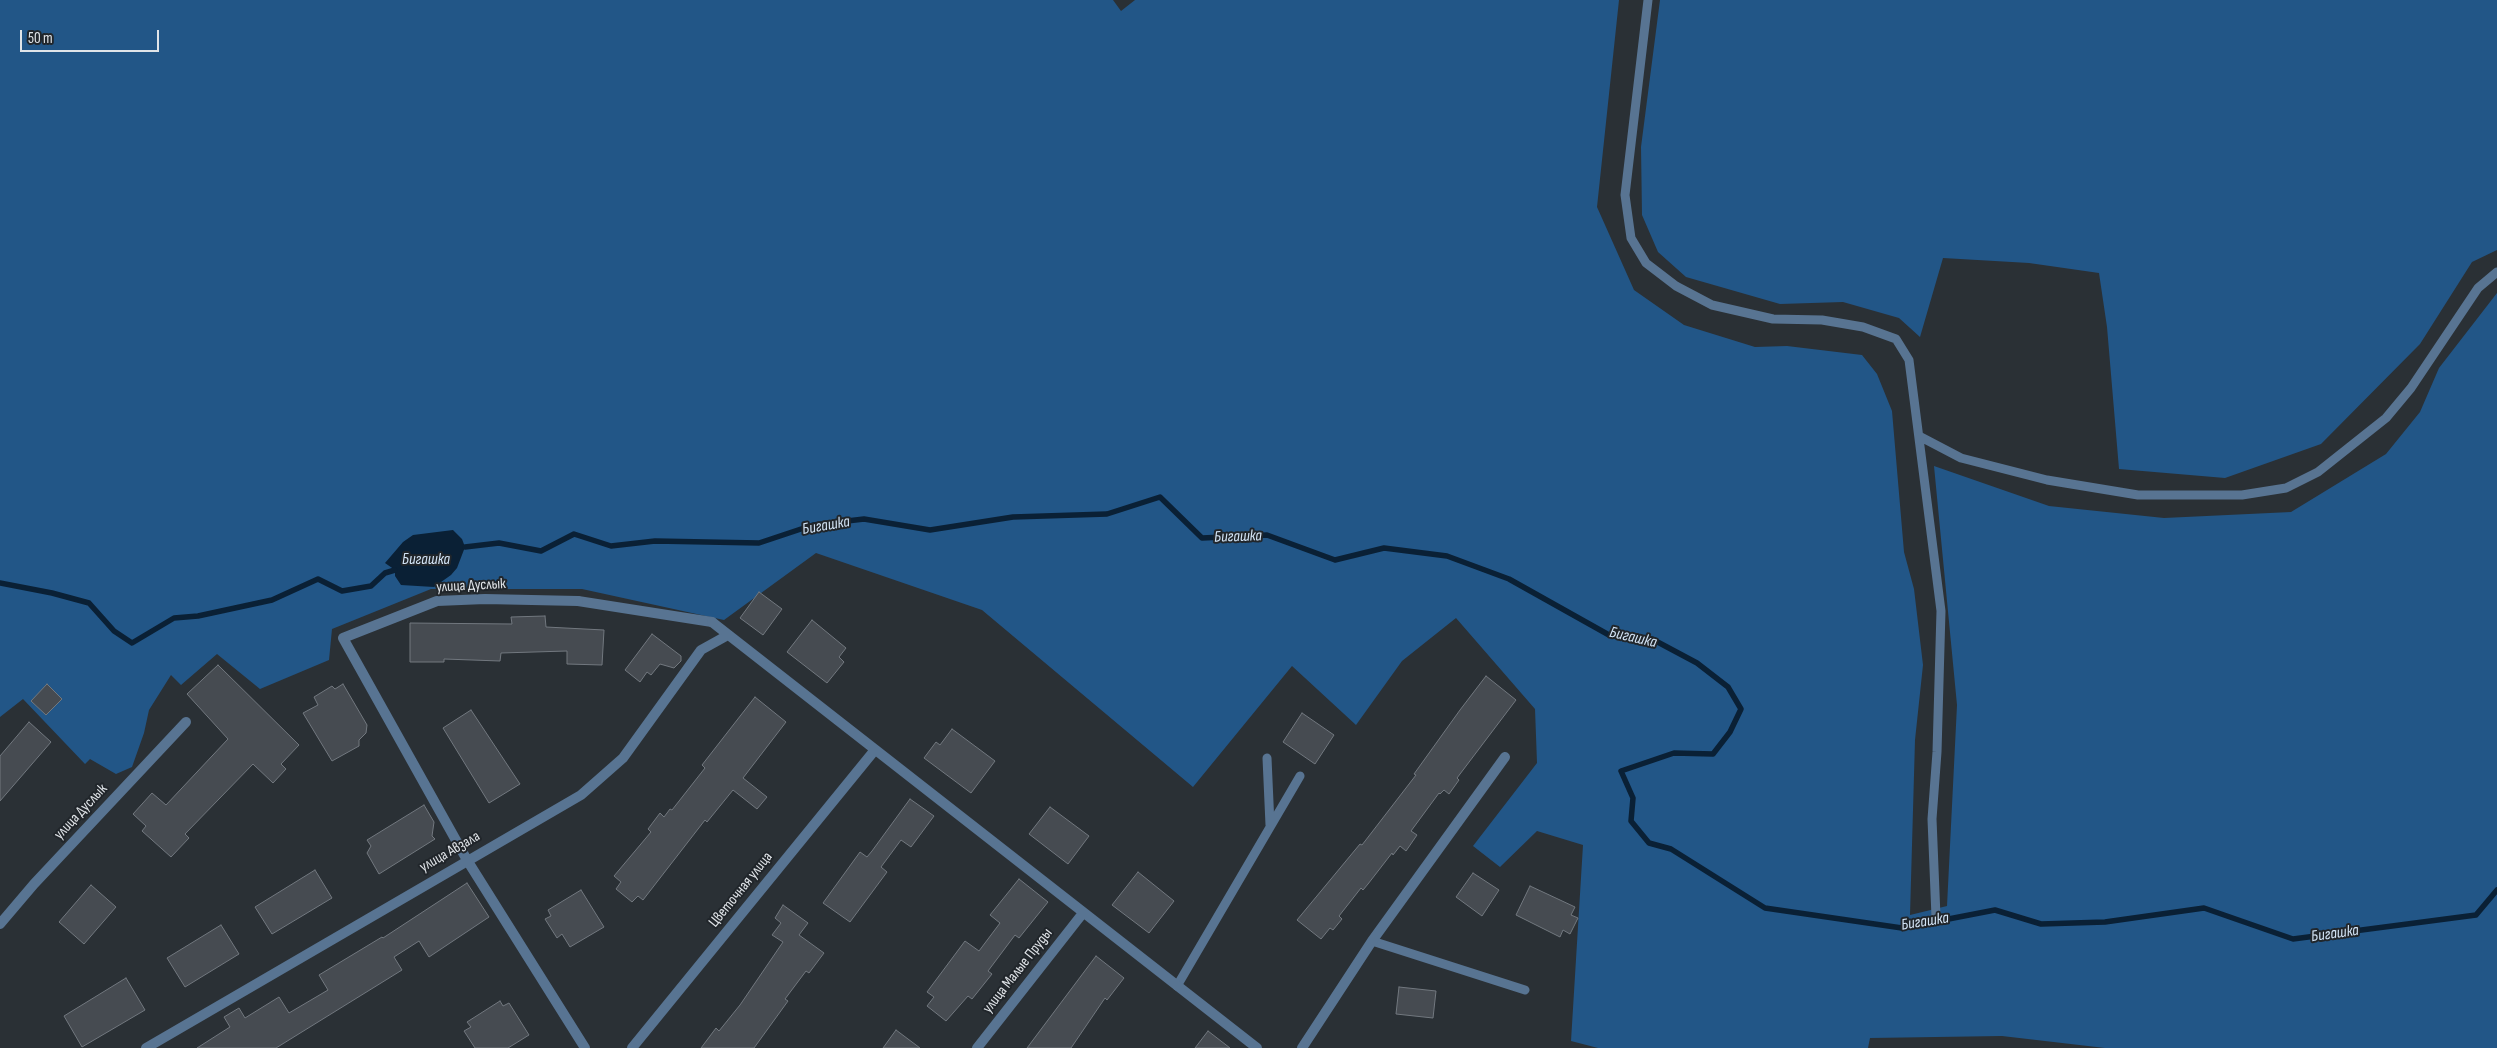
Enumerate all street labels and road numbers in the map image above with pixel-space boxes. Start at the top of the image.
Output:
street label: улица Дуслык [436,575,506,597]
street label: улица Дуслык [51,780,111,844]
street label: улица Авзала [417,828,483,876]
street label: Цветочная улица [705,849,777,931]
street label: улица Малые Пруды [979,925,1057,1017]

